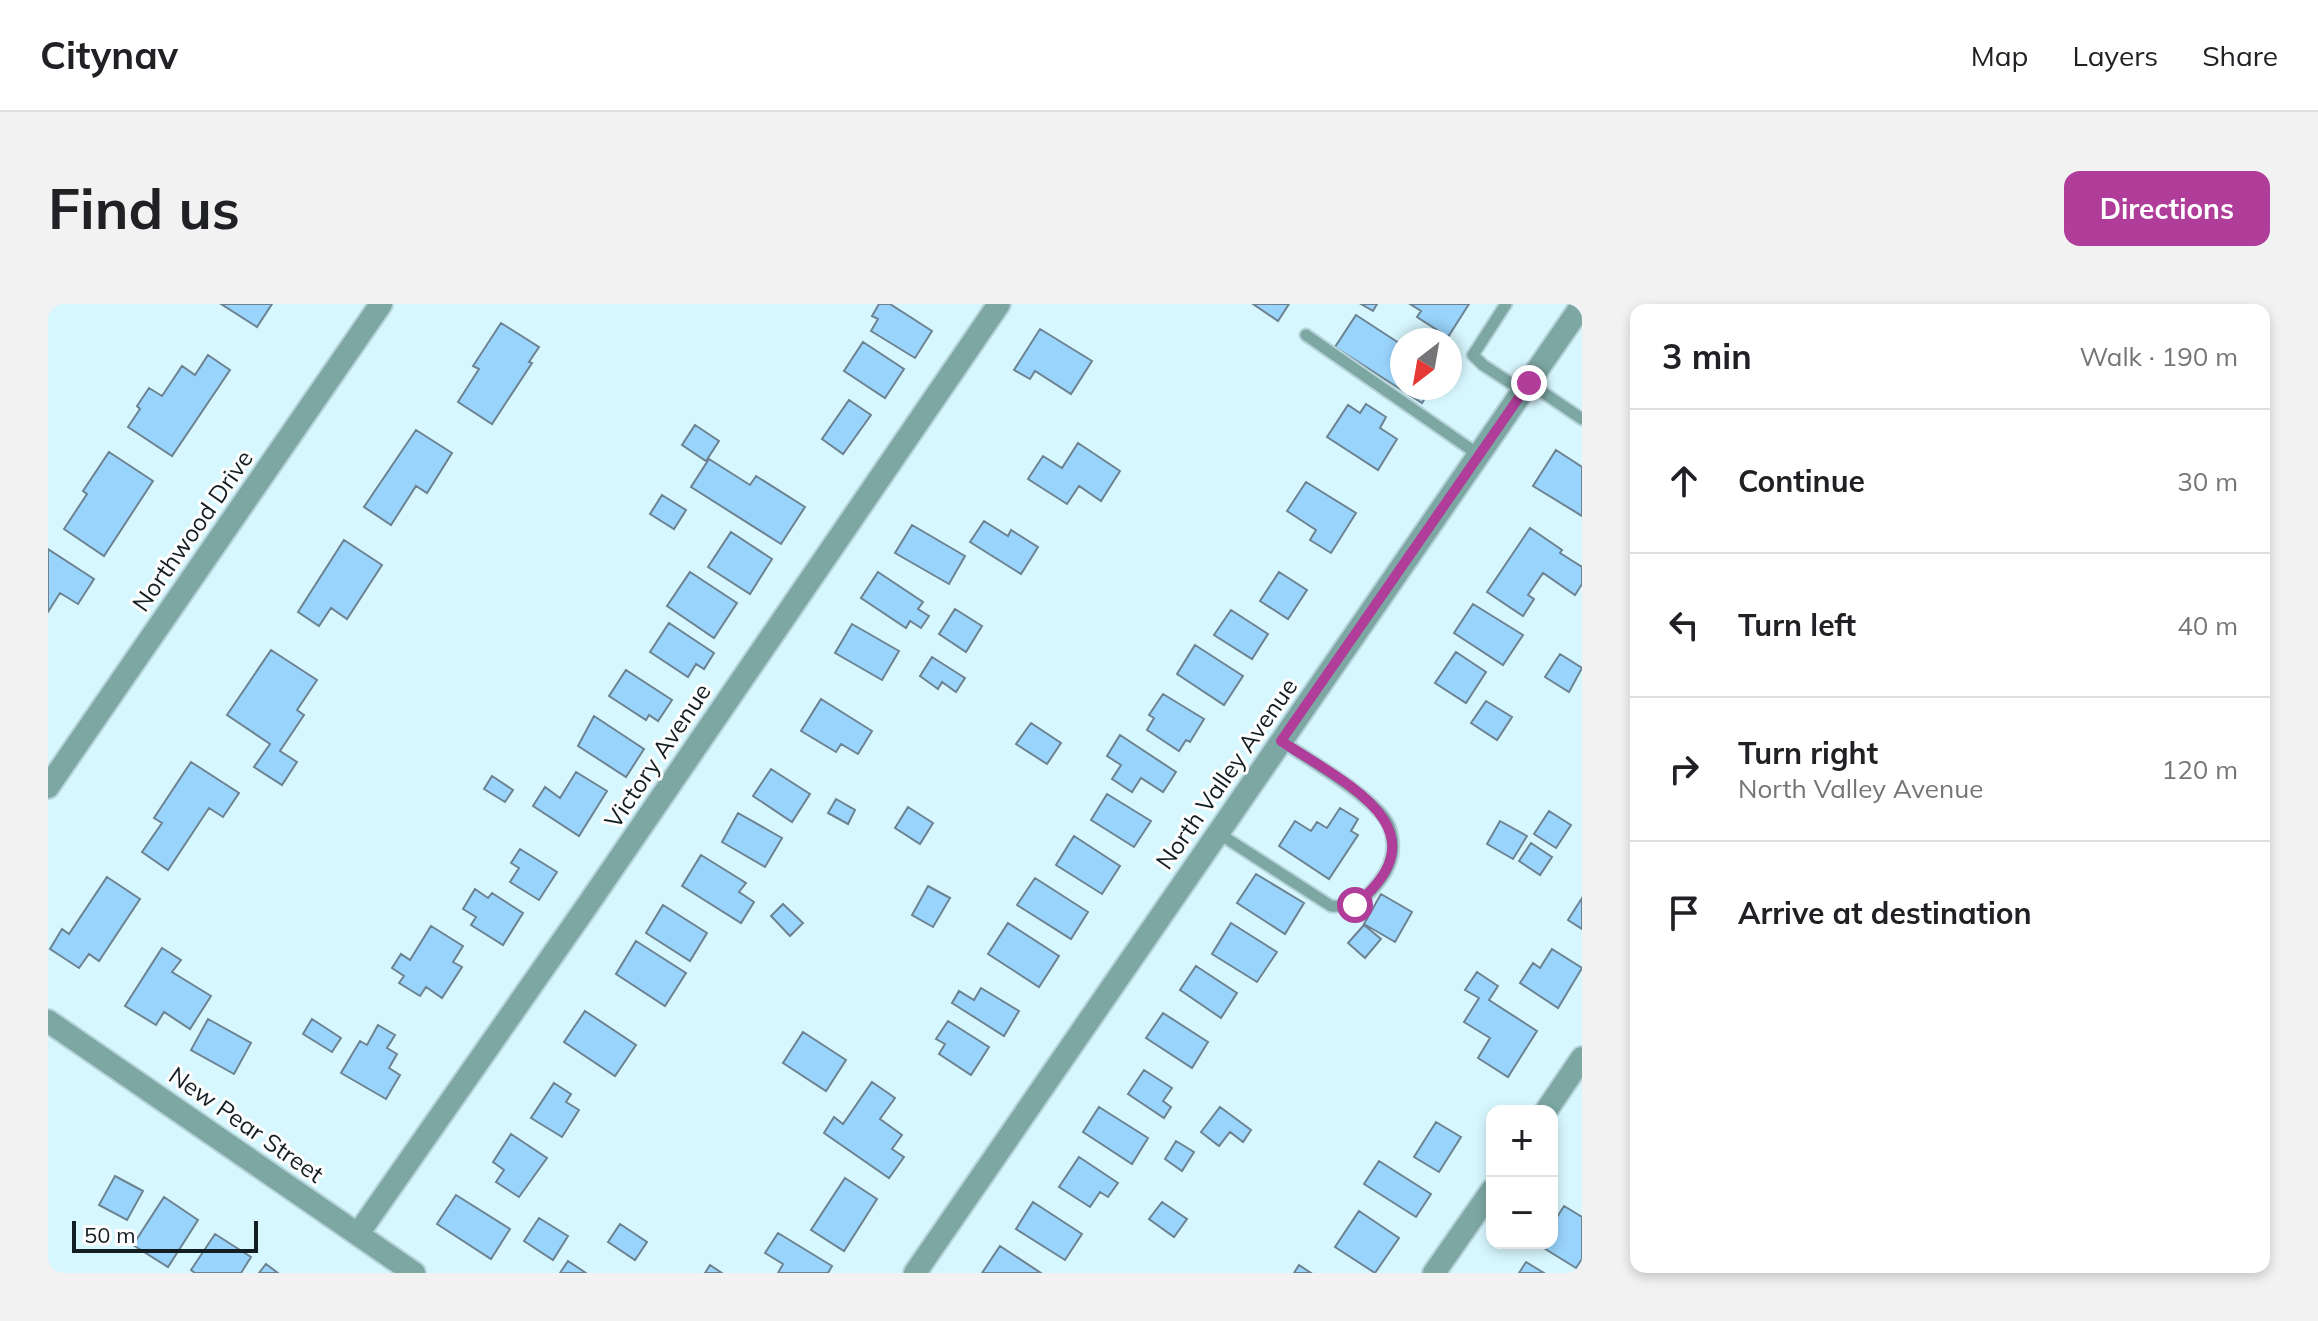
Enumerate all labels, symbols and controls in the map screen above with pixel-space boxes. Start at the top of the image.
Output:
text: Citynav [40,31,178,79]
text: Map [1971,38,2028,73]
text: Layers [2072,38,2158,73]
text: Share [2202,38,2278,73]
button: Directions [2064,171,2270,246]
text: Find us [48,173,240,243]
north arrow [1390,328,1462,400]
text: 3 min [1662,335,1752,378]
text: Walk · 190 m [2079,340,2238,373]
route end [1511,365,1547,401]
street label: Northwood Drive [125,444,259,617]
icon: ahead [1662,459,1706,503]
text: Continue [1738,462,1865,500]
text: 30 m [2177,465,2238,498]
icon: left [1662,603,1706,647]
text: Turn left [1738,606,1856,644]
text: 40 m [2177,609,2238,642]
street label: North Valley Avenue [1149,672,1303,875]
street label: Victory Avenue [598,677,717,834]
text: Turn right [1738,734,1878,772]
icon: right [1662,747,1706,791]
text: 120 m [2162,753,2238,786]
text: North Valley Avenue [1738,772,1983,805]
route start [1337,887,1373,923]
icon: arrive [1662,891,1706,935]
text: Arrive at destination [1738,894,2032,932]
street label: New Pear Street [163,1060,330,1189]
map controls [1486,1105,1558,1249]
button: + [1486,1105,1558,1177]
button: − [1486,1177,1558,1249]
scale bar [72,1217,258,1253]
text: 50 m [84,1221,135,1249]

